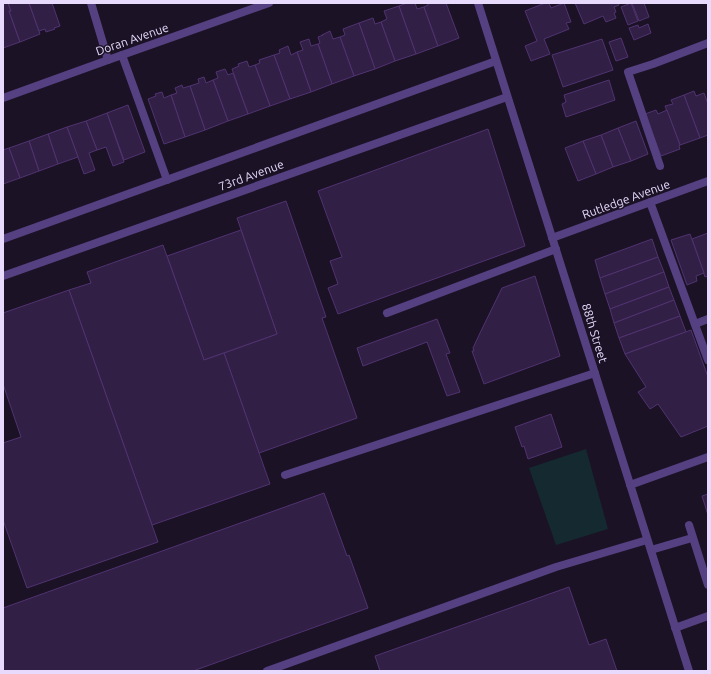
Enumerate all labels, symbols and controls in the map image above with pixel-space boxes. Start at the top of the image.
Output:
street label: Doran Avenue [94,20,170,58]
street label: 73rd Avenue [217,157,285,193]
street label: Rutledge Avenue [580,177,672,221]
street label: 88th Street [580,302,610,365]

